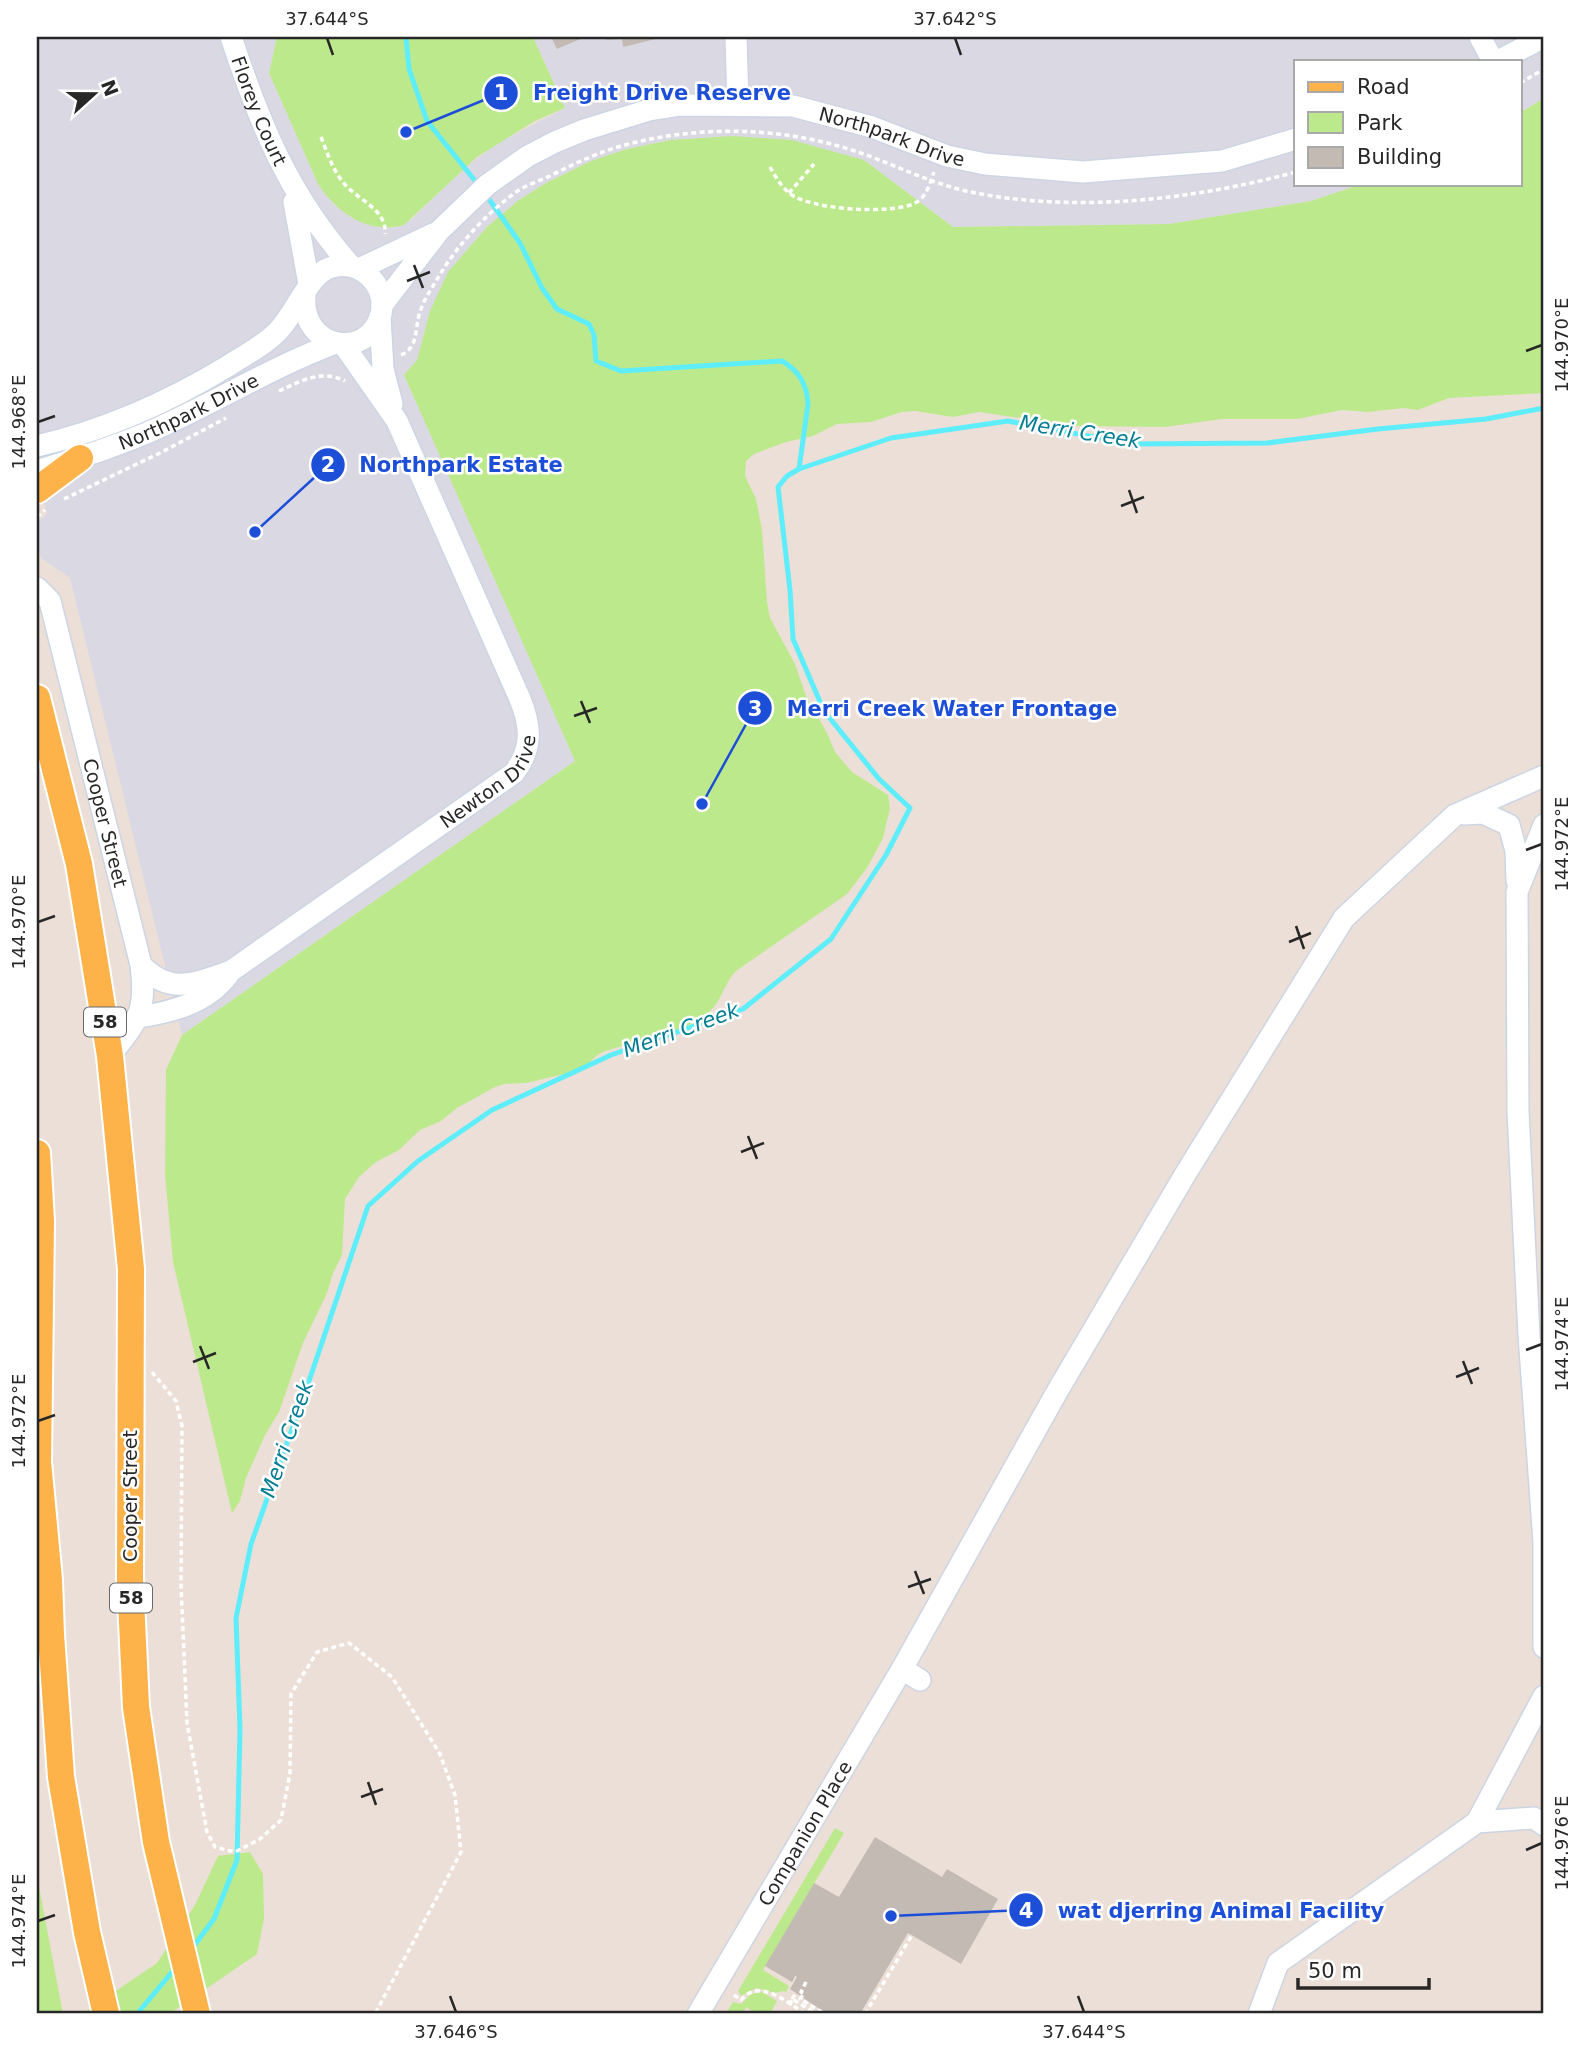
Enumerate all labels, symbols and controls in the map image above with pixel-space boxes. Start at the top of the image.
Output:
text: 37.644°S [285,8,369,29]
text: 37.642°S [913,8,997,29]
street label: Florey Court [227,53,292,169]
north arrow [60,60,130,130]
legend [1294,60,1522,186]
callout: Freight Drive Reserve [484,72,804,114]
text: Road [1357,75,1410,99]
text: N [97,77,123,99]
text: 1 [494,81,508,105]
text: Freight Drive Reserve [533,81,791,105]
street label: Northpark Drive [817,102,967,170]
text: Park [1357,111,1403,135]
text: Building [1357,145,1442,169]
text: 144.970°E [1551,298,1572,392]
street label: Northpark Drive [115,369,262,454]
text: 144.968°E [8,375,29,469]
water label: Merri Creek [1018,411,1143,454]
callout: Northpark Estate [310,444,577,486]
text: 2 [321,453,335,477]
text: Northpark Estate [359,453,563,477]
callout: Merri Creek Water Frontage [737,687,1131,729]
text: 3 [748,697,762,721]
text: Merri Creek Water Frontage [787,697,1117,721]
street label: Newton Drive [436,734,540,832]
street label: Cooper Street [79,756,132,889]
text: 144.972°E [1551,797,1572,891]
text: 144.970°E [8,875,29,969]
water label: Merri Creek [620,998,743,1062]
road number: 58 [84,1007,126,1036]
text: 144.974°E [1551,1297,1572,1391]
text: 144.972°E [8,1374,29,1468]
water label: Merri Creek [256,1377,318,1501]
street label: Cooper Street [119,1430,141,1562]
road number: 58 [110,1583,152,1612]
street label: Companion Place [753,1757,856,1910]
text: 144.976°E [1551,1796,1572,1890]
text: 144.974°E [8,1874,29,1968]
callout: wat djerring Animal Facility [1009,1889,1398,1931]
text: 4 [1019,1899,1033,1923]
text: wat djerring Animal Facility [1058,1899,1385,1923]
scale bar [1298,1946,1429,1990]
text: 50 m [1308,1959,1362,1983]
text: 37.646°S [414,2021,498,2042]
text: 37.644°S [1042,2021,1126,2042]

